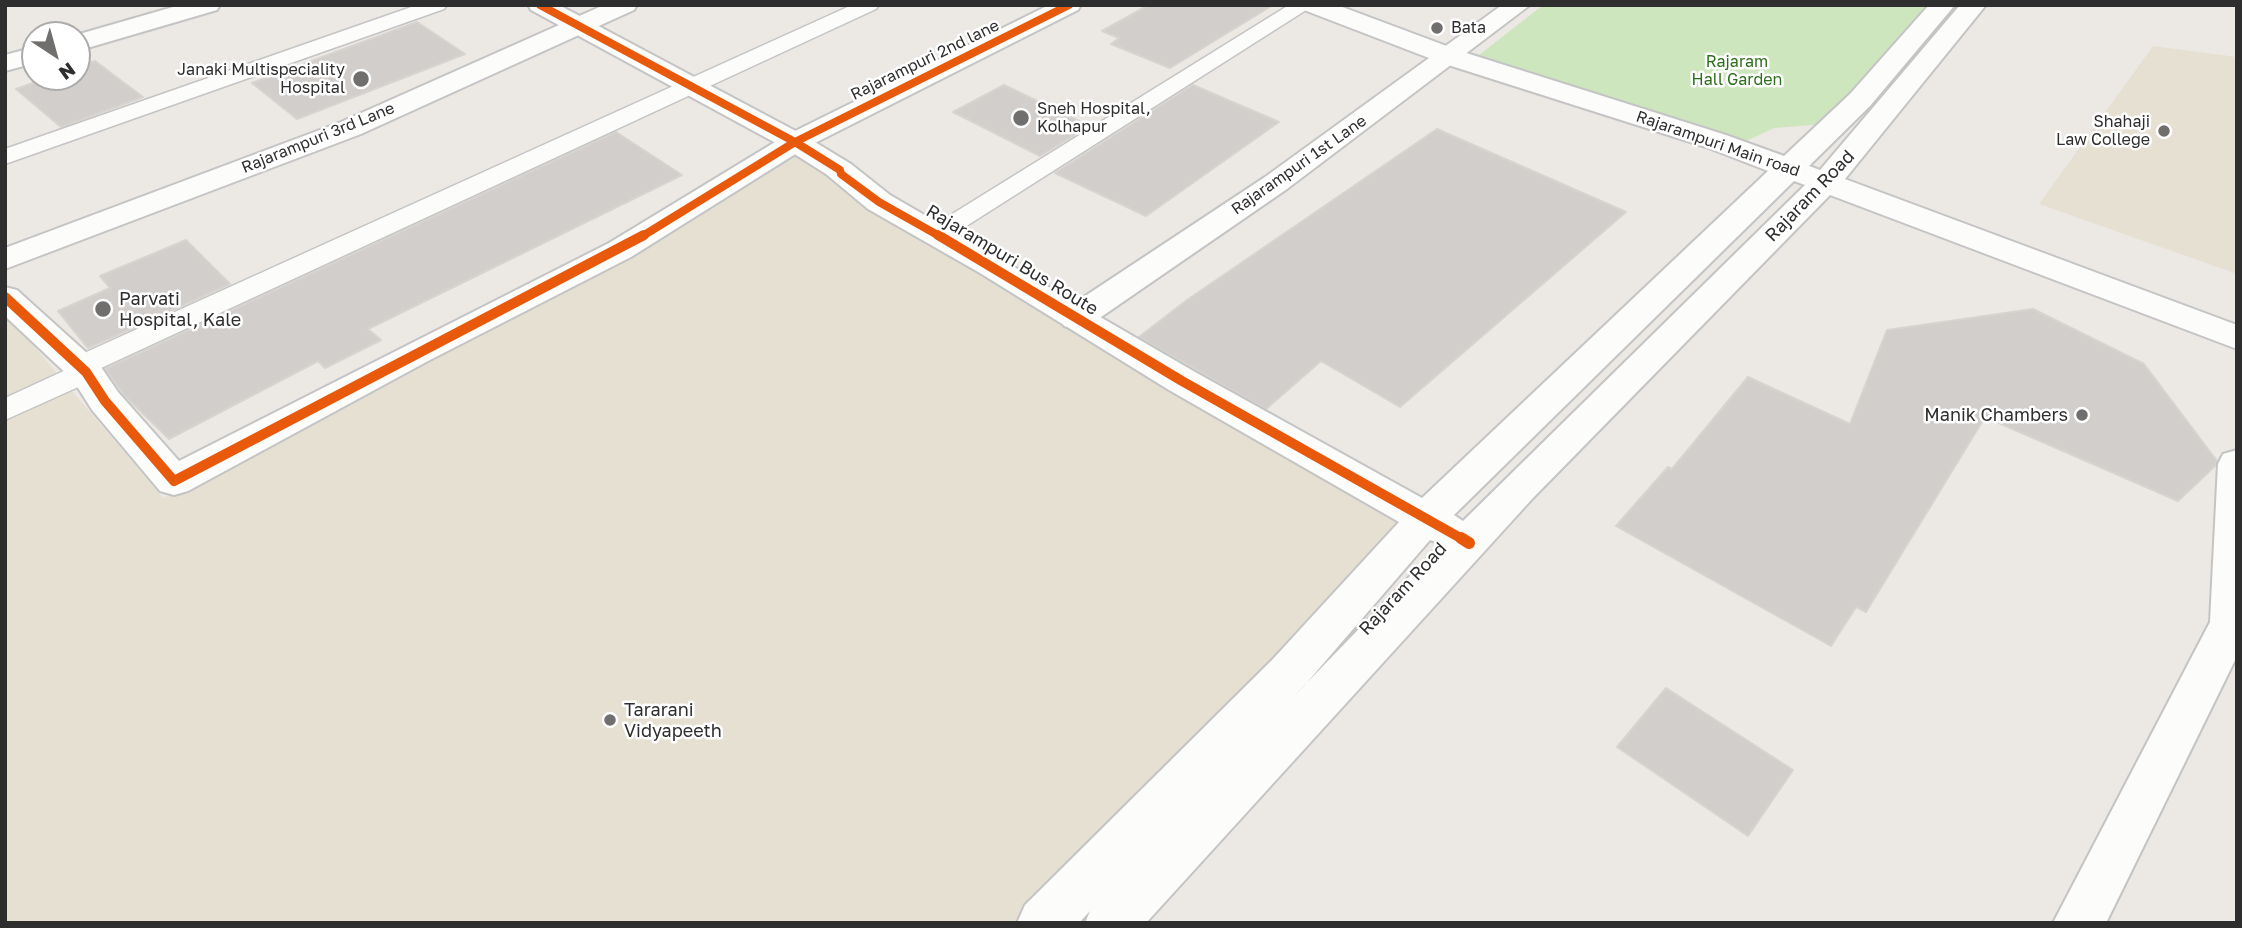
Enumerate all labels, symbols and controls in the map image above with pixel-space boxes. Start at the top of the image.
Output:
street label: Rajarampuri 2nd lane [848,16,1002,104]
place label: Bata [1451,18,1486,38]
marker: Bata [1429,20,1445,36]
north arrow [21,21,91,91]
park label: Rajaram Hall Garden [1692,52,1782,90]
text: N [55,58,80,85]
place label: Janaki Multispeciality Hospital [177,60,345,98]
marker: Janaki Multispeciality Hospital [351,69,371,89]
street label: Rajarampuri 3rd Lane [239,99,397,177]
place label: Sneh Hospital, Kolhapur [1037,99,1151,137]
street label: Rajarampuri Main road [1634,107,1802,181]
marker: Sneh Hospital, Kolhapur [1011,108,1031,128]
street label: Rajarampuri 1st Lane [1228,111,1370,219]
place label: Shahaji Law College [2056,112,2150,150]
marker: Shahaji Law College [2156,123,2172,139]
street label: Rajaram Road [1761,146,1859,246]
street label: Rajarampuri Bus Route [922,200,1102,320]
place label: Parvati Hospital, Kale [119,288,241,330]
marker: Parvati Hospital, Kale [93,299,113,319]
place label: Manik Chambers [1924,404,2068,426]
marker: Manik Chambers [2074,407,2090,423]
street label: Rajaram Road [1355,538,1451,640]
place label: Tararani Vidyapeeth [624,699,722,742]
marker: Tararani Vidyapeeth [602,712,618,728]

